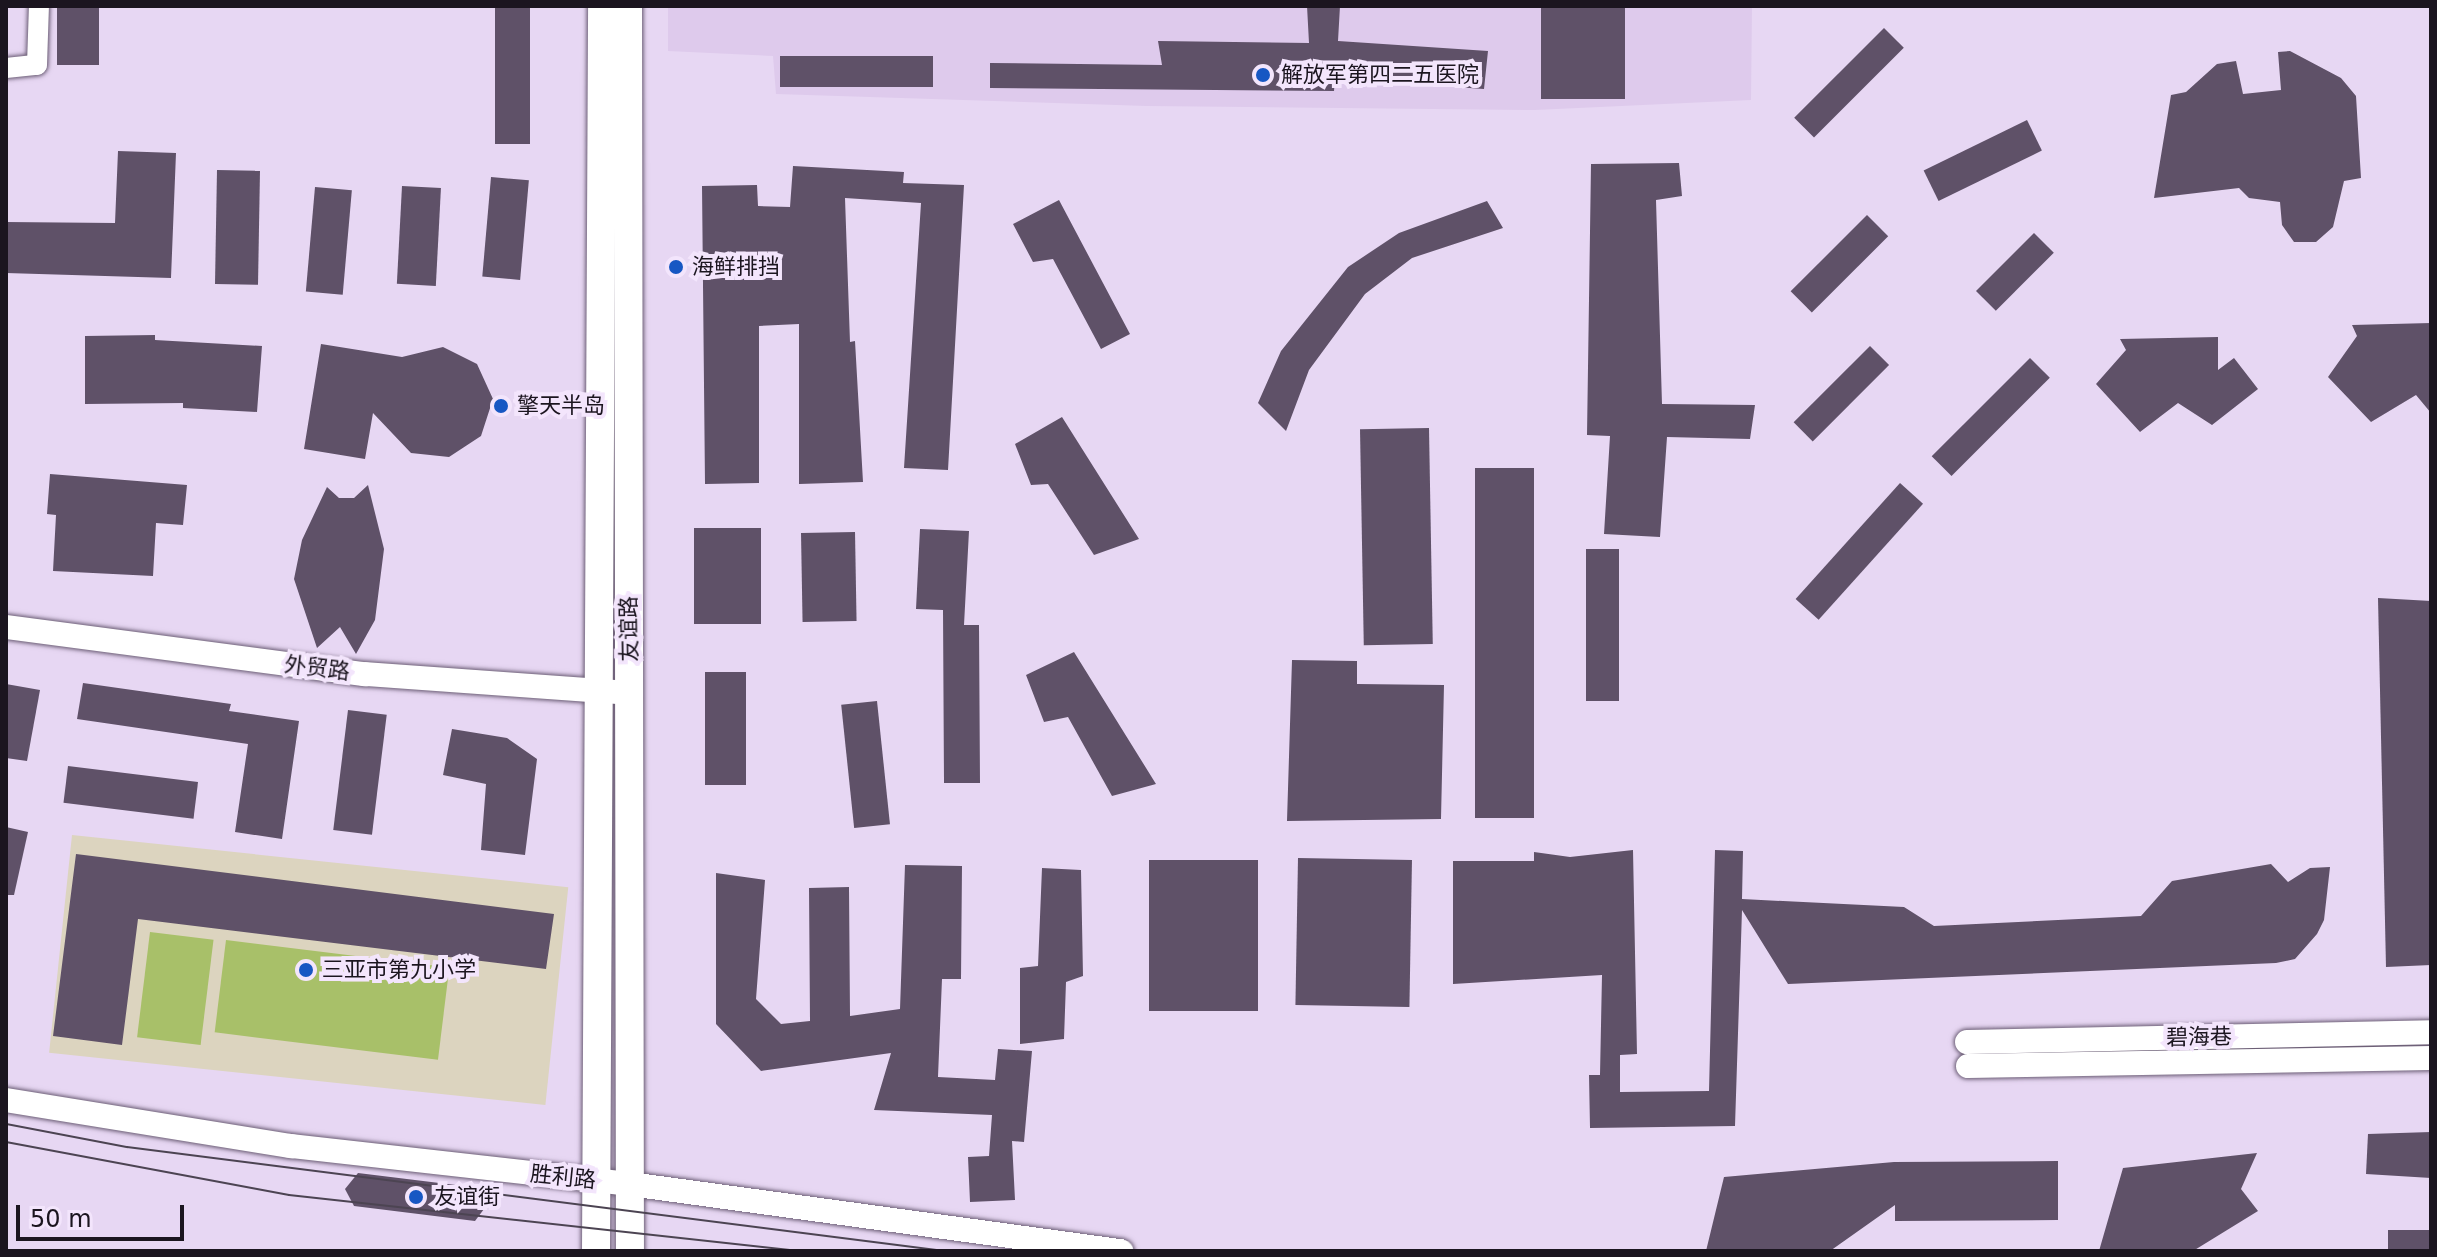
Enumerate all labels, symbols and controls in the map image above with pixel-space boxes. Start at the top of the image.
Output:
place label: 解放军第四二五医院 [1281,62,1479,88]
marker: 解放军第四二五医院 [1252,64,1274,86]
place label: 海鲜排挡 [692,254,780,280]
marker: 海鲜排挡 [667,258,685,276]
place label: 擎天半岛 [517,393,605,419]
marker: 擎天半岛 [492,397,510,415]
street label: 友谊路 [615,596,643,662]
street label: 外贸路 [283,651,351,685]
place label: 三亚市第九小学 [322,957,476,983]
marker: 三亚市第九小学 [297,961,315,979]
street label: 碧海巷 [2166,1023,2232,1051]
street label: 胜利路 [529,1160,597,1194]
place label: 友谊街 [434,1184,500,1210]
marker: 友谊街 [405,1186,427,1208]
scale bar [20,1189,188,1239]
text: 50 m [30,1205,92,1233]

